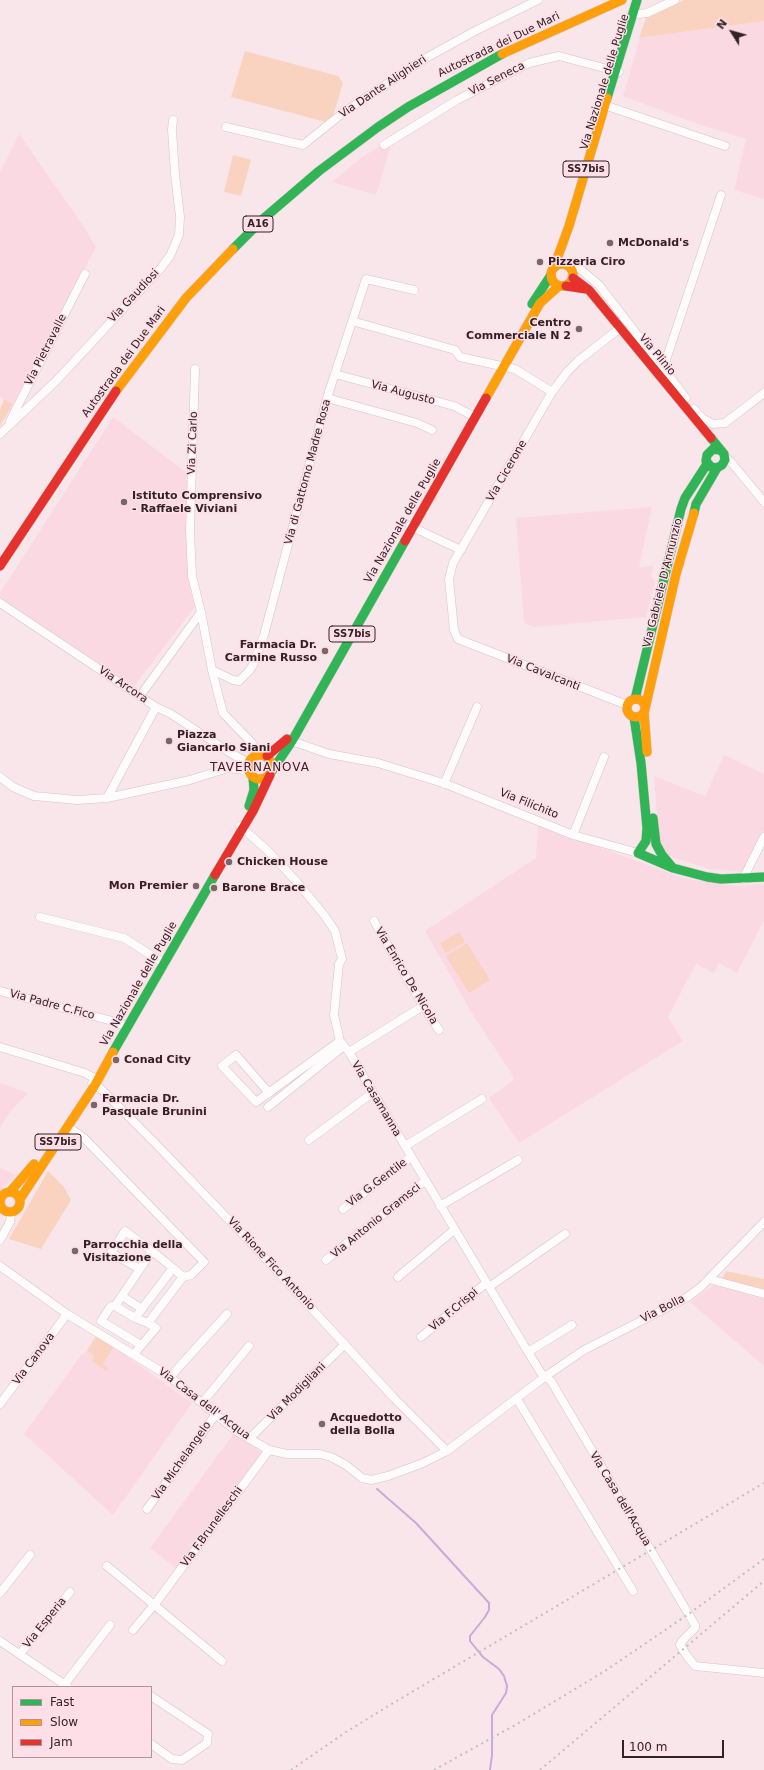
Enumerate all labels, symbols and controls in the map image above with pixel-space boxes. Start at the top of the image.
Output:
street label: Autostrada dei Due Mari [436,10,562,80]
street label: Via Nazionale delle Puglie [578,12,632,152]
north arrow [712,12,752,52]
text: N [714,17,730,32]
street label: Via Dante Alighieri [337,53,429,121]
street label: Via Seneca [467,59,527,99]
road number: SS7bis [563,161,609,177]
road number: A16 [243,216,273,232]
place label: McDonald's [618,236,689,250]
marker: McDonald's [605,238,615,248]
place label: Pizzeria Ciro [548,255,625,269]
marker: Pizzeria Ciro [535,257,545,267]
street label: Via Gaudiosi [106,266,162,326]
street label: Autostrada dei Due Mari [79,304,169,420]
street label: Via Pietravalle [22,312,70,388]
place label: Centro Commerciale N 2 [466,316,571,342]
marker: Centro Commerciale N 2 [574,324,584,334]
street label: Via Plinio [636,332,678,378]
street label: Via Augusto [370,378,436,408]
street label: Via di Gattorno Madre Rosa [282,398,334,546]
street label: Via Zi Carlo [185,411,201,475]
street label: Via Cicerone [484,438,530,504]
street label: Via Nazionale delle Puglie [362,456,444,586]
place label: Istituto Comprensivo - Raffaele Viviani [132,489,262,515]
marker: Istituto Comprensivo - Raffaele Viviani [119,497,129,507]
street label: Via Gabriele D'Annunzio [641,517,685,649]
road number: SS7bis [329,626,375,642]
place label: Farmacia Dr. Carmine Russo [225,638,317,664]
marker: Farmacia Dr. Carmine Russo [320,646,330,656]
street label: Via Cavalcanti [504,652,582,694]
street label: Via Arcora [96,664,150,706]
place label: Piazza Giancarlo Siani [177,728,270,754]
marker: Piazza Giancarlo Siani [164,736,174,746]
district label: TAVERNANOVA [210,761,310,775]
street label: Via Filichito [498,786,560,822]
place label: Chicken House [237,855,328,869]
marker: Chicken House [224,857,234,867]
place label: Mon Premier [109,879,188,893]
marker: Mon Premier [191,881,201,891]
place label: Barone Brace [222,881,305,895]
marker: Barone Brace [209,883,219,893]
street label: Via Nazionale delle Puglie [98,919,180,1049]
street label: Via Enrico De Nicola [372,925,440,1027]
street label: Via Padre C.Fico [8,987,96,1023]
place label: Conad City [124,1053,191,1067]
marker: Conad City [111,1055,121,1065]
street label: Via Casamanna [348,1059,404,1139]
place label: Farmacia Dr. Pasquale Brunini [102,1092,207,1118]
marker: Farmacia Dr. Pasquale Brunini [89,1100,99,1110]
road number: SS7bis [35,1134,81,1150]
street label: Via G.Gentile [344,1156,410,1210]
street label: Via Antonio Gramsci [328,1181,424,1261]
street label: Via Rione Fico Antonio [224,1215,318,1313]
place label: Parrocchia della Visitazione [83,1238,183,1264]
marker: Parrocchia della Visitazione [70,1246,80,1256]
street label: Via F.Crispi [427,1286,481,1334]
street label: Via Bolla [639,1292,687,1326]
street label: Via Canova [10,1330,58,1388]
street label: Via Modigliani [265,1360,329,1424]
street label: Via Casa dell' Acqua [156,1365,252,1443]
place label: Acquedotto della Bolla [330,1411,402,1437]
street label: Via Michelangelo [150,1419,214,1503]
marker: Acquedotto della Bolla [317,1419,327,1429]
street label: Via Casa dell'Acqua [587,1449,653,1549]
street label: Via F.Brunelleschi [178,1484,246,1570]
street label: Via Esperia [21,1595,69,1651]
legend [12,1686,152,1758]
text: Fast [50,1695,74,1709]
text: Slow [50,1715,78,1729]
scale bar [624,1732,726,1758]
text: Jam [50,1735,73,1749]
text: 100 m [629,1740,667,1754]

